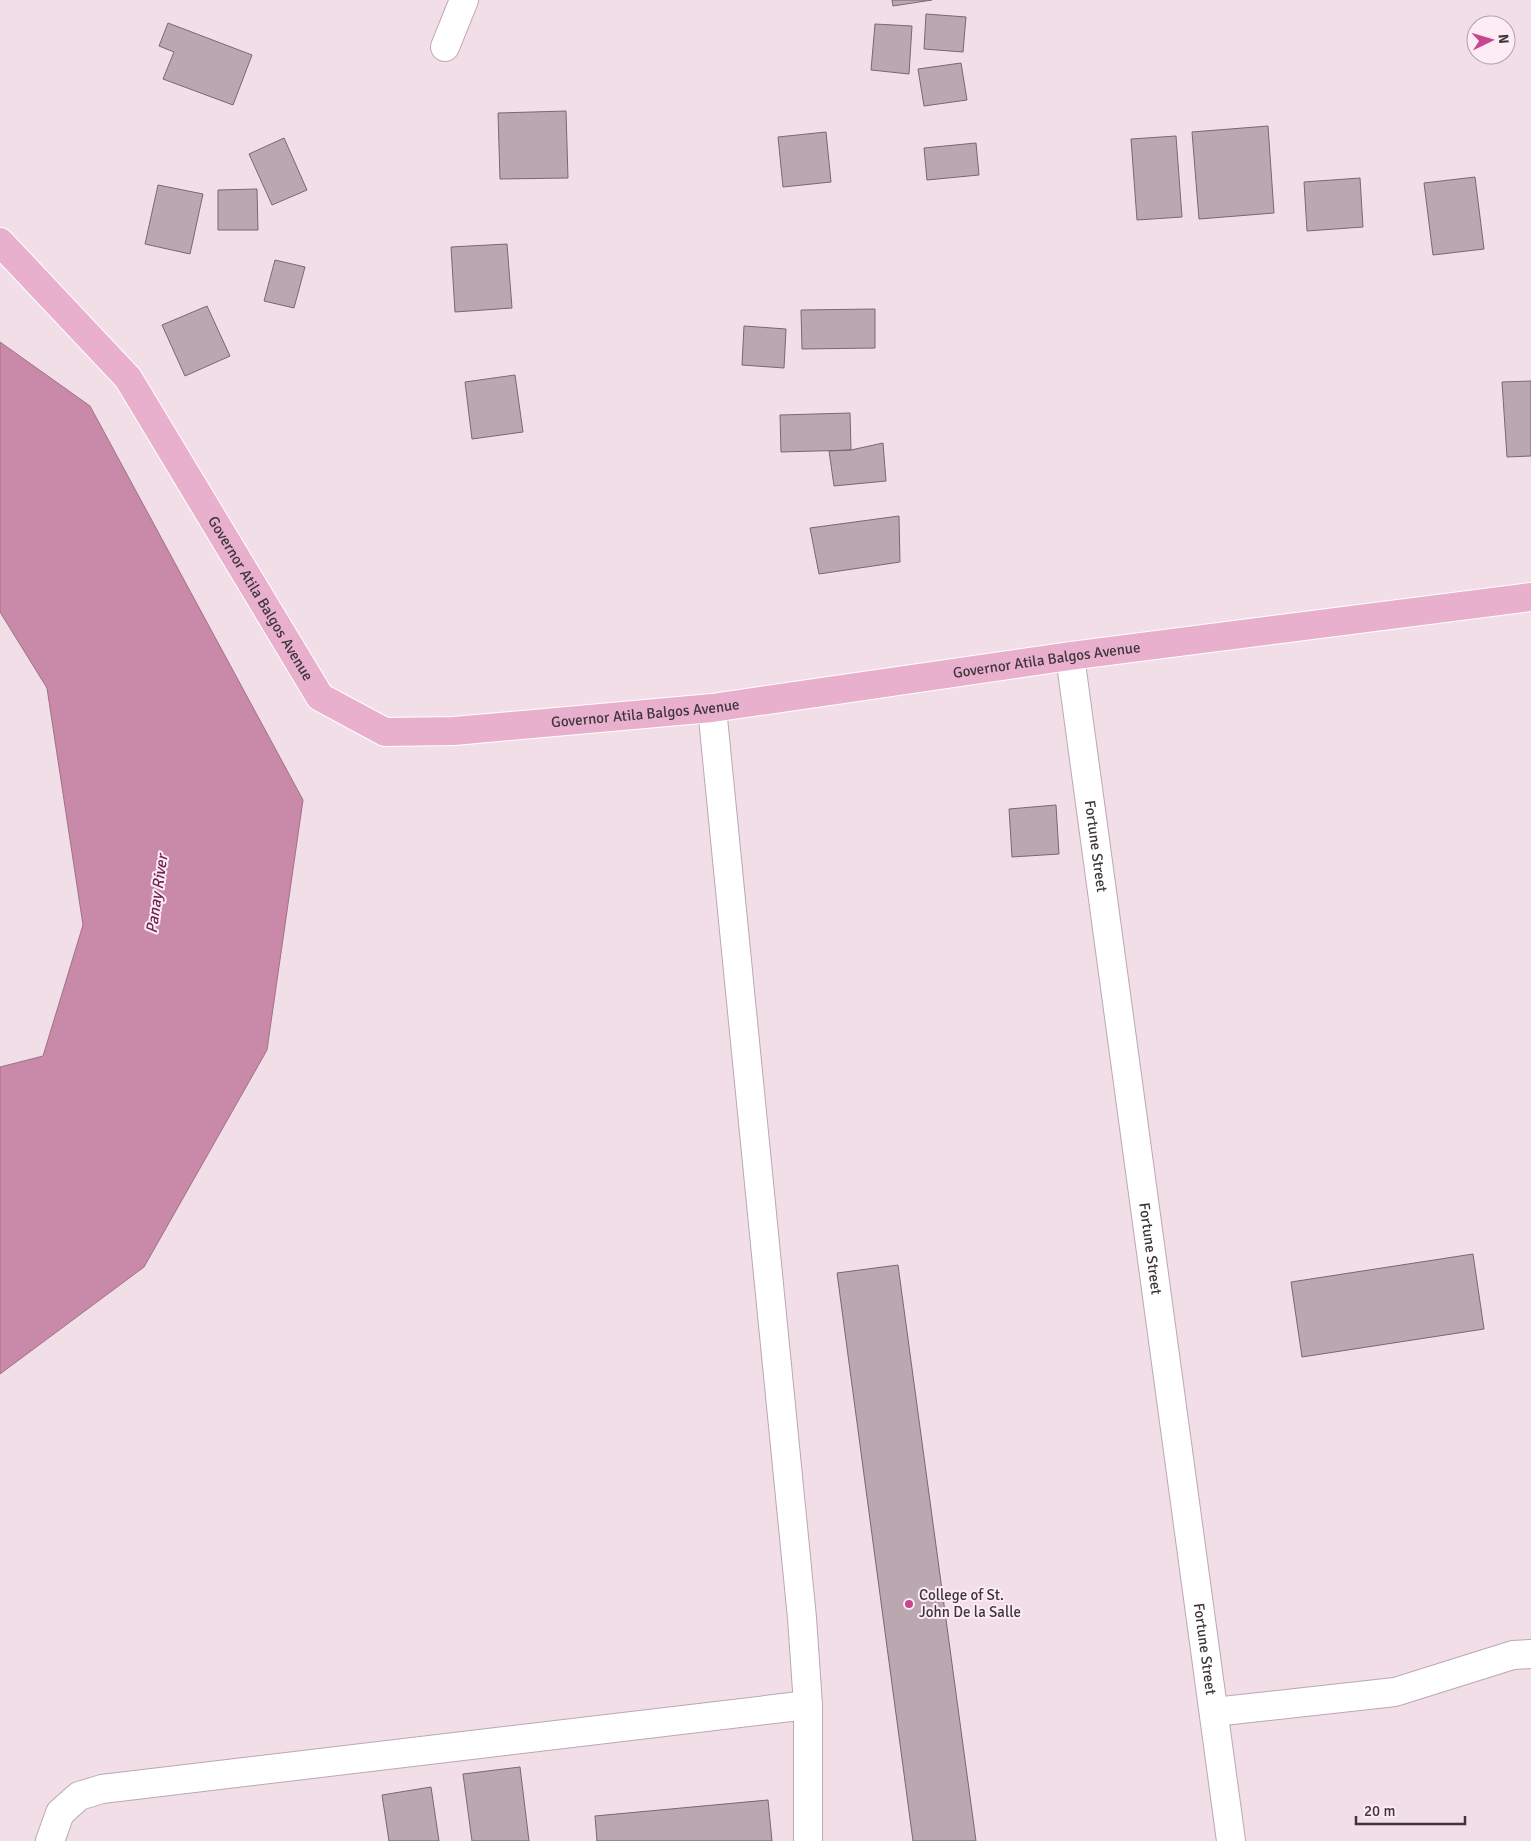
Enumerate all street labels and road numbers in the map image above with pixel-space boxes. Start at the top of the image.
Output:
street label: Governor Atila Balgos Avenue [204,513,317,684]
street label: Governor Atila Balgos Avenue [952,638,1141,682]
street label: Governor Atila Balgos Avenue [550,695,741,731]
street label: Fortune Street [1081,799,1111,893]
street label: Fortune Street [1135,1201,1166,1296]
street label: Fortune Street [1190,1602,1220,1696]

